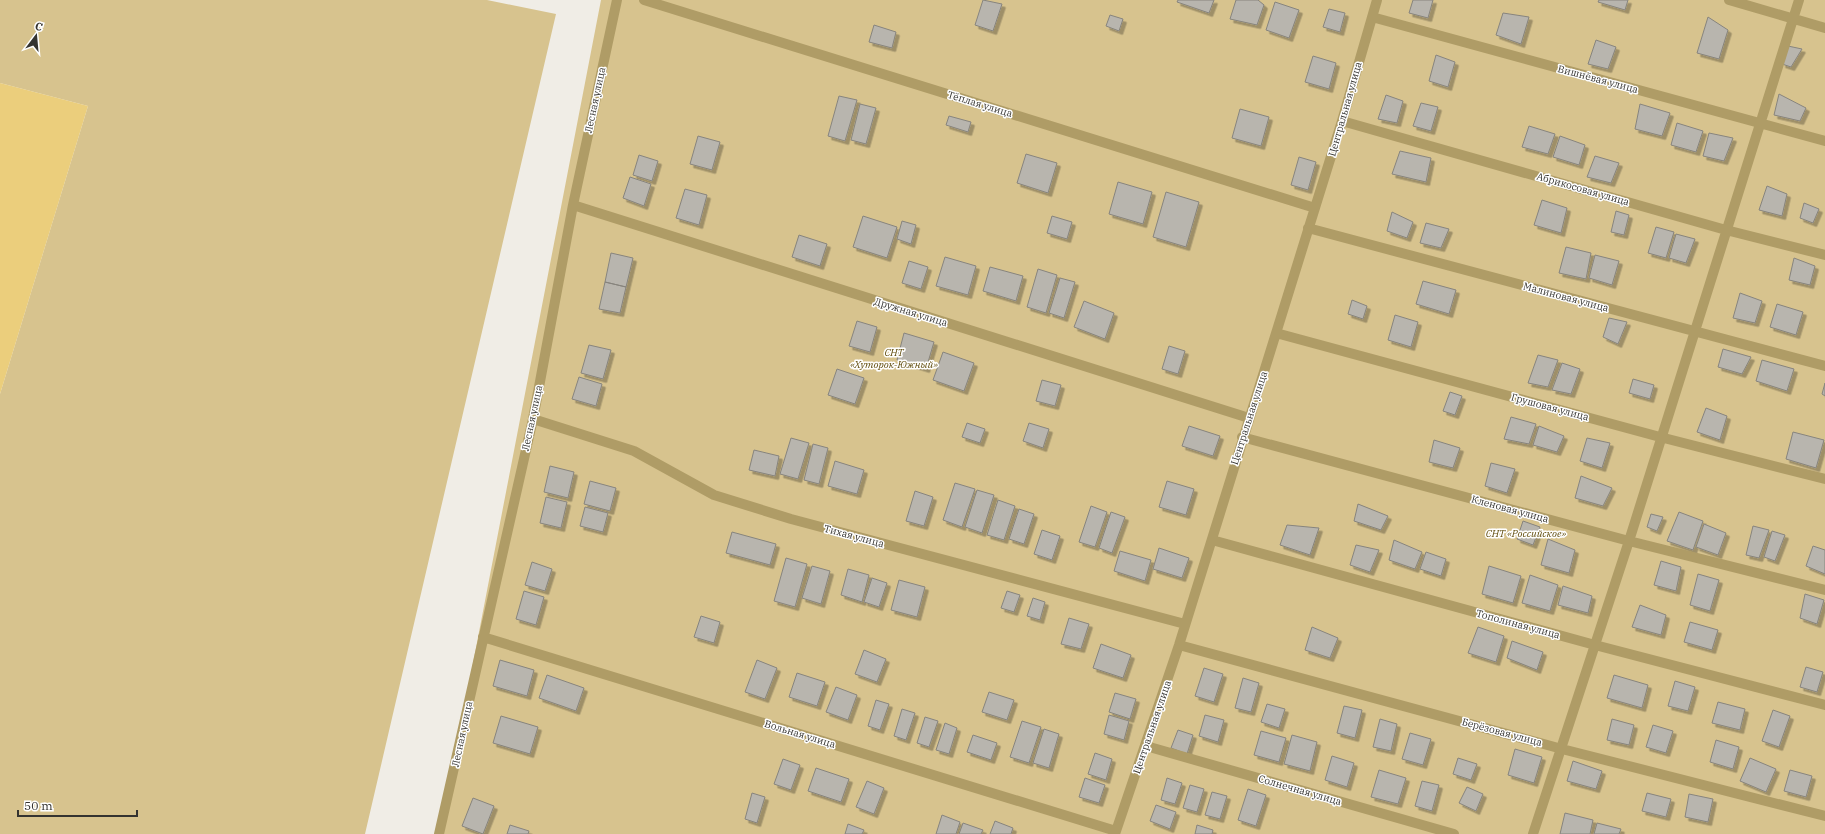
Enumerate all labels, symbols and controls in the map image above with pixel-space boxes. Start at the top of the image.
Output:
north arrow [16,16,56,56]
text: С [33,19,44,34]
street label: Центральная улица [1325,60,1365,158]
street label: Вишнёвая улица [1556,62,1640,96]
street label: Лесная улица [582,65,608,134]
street label: Тёплая улица [946,88,1015,120]
street label: Абрикосовая улица [1535,170,1631,209]
street label: Малиновая улица [1522,279,1611,315]
street label: Дружная улица [873,295,950,329]
park label: СНТ «Хуторок-Южный» [850,346,938,371]
street label: Центральная улица [1228,369,1270,467]
street label: Лесная улица [519,383,545,452]
street label: Грушовая улица [1510,390,1591,424]
street label: Кленовая улица [1470,492,1551,526]
street label: Тихая улица [822,522,886,550]
park label: СНТ «Российское» [1486,527,1566,540]
street label: Тополиная улица [1475,607,1562,642]
street label: Центральная улица [1130,678,1174,775]
street label: Лесная улица [449,699,475,768]
street label: Берёзовая улица [1460,715,1544,749]
street label: Вольная улица [763,717,838,751]
street label: Солнечная улица [1257,772,1344,808]
scale bar [18,792,137,818]
text: 50 m [24,798,53,813]

